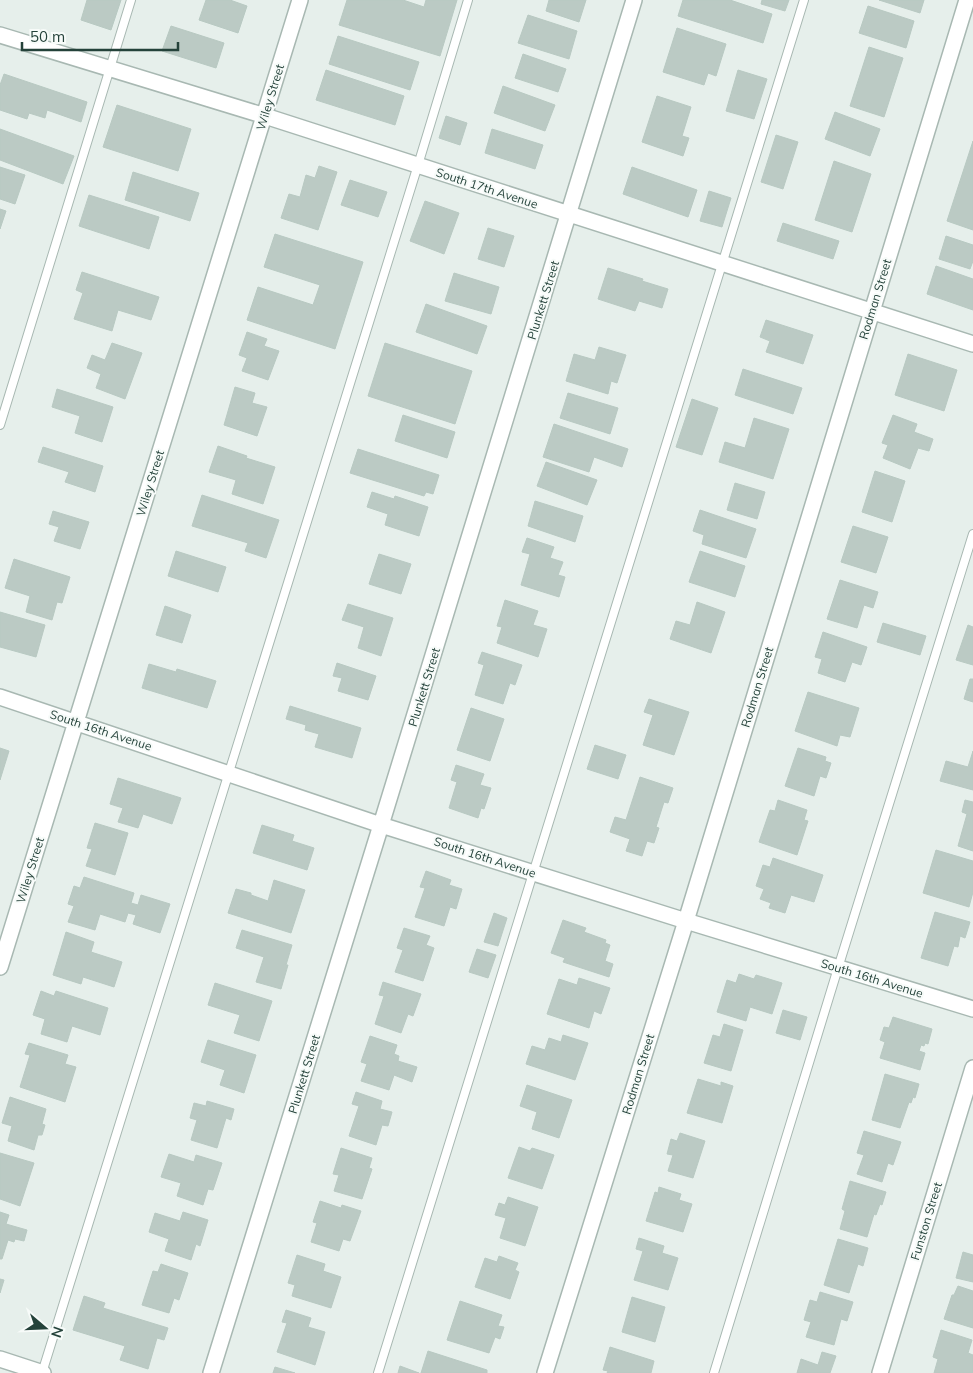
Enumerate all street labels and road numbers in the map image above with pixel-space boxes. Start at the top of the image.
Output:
street label: Wiley Street [253,62,287,132]
street label: South 17th Avenue [434,164,540,212]
street label: Rodman Street [856,257,894,341]
street label: Plunkett Street [524,259,562,341]
street label: Wiley Street [133,448,167,518]
street label: Rodman Street [738,645,776,729]
street label: Plunkett Street [405,646,443,728]
street label: South 16th Avenue [48,706,154,754]
street label: South 16th Avenue [432,833,538,881]
street label: Wiley Street [13,835,47,905]
street label: South 16th Avenue [819,955,925,1001]
street label: Rodman Street [619,1032,657,1116]
street label: Plunkett Street [285,1033,323,1115]
street label: Funston Street [907,1180,945,1262]

